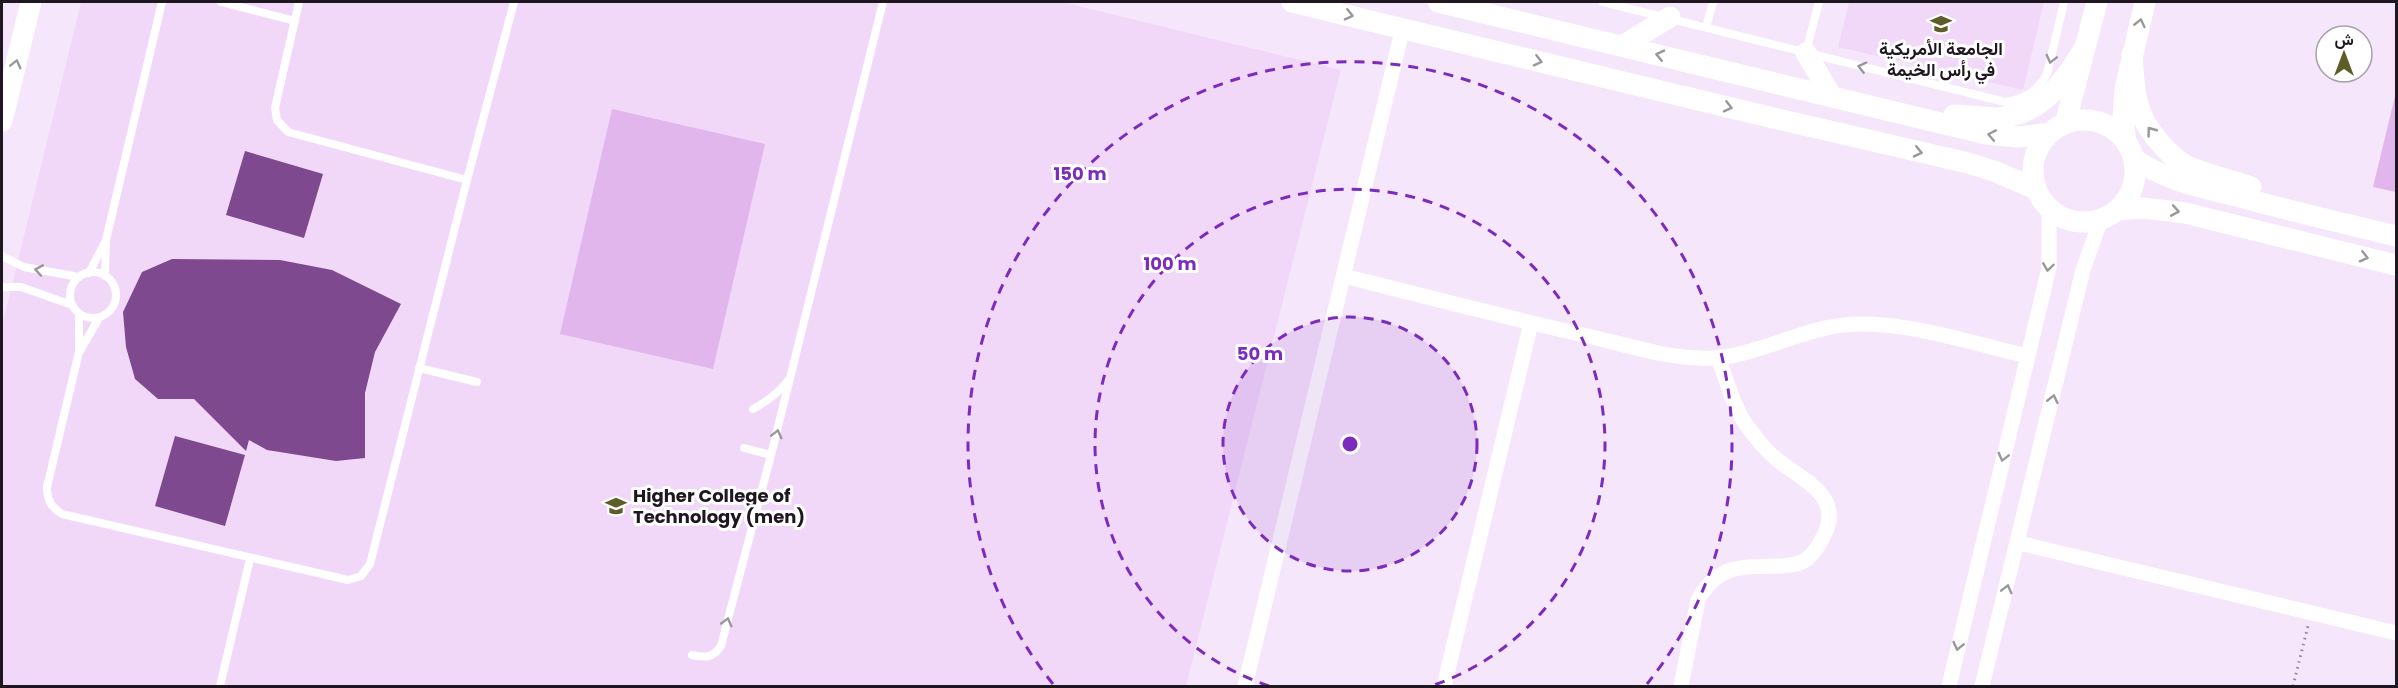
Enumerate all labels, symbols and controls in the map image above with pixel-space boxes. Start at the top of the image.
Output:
one-way arrow [1344,7,1354,20]
school or university icon: الجامعة الأمريكية في رأس الخيمة [1929,12,1953,36]
one-way arrow [2132,18,2145,28]
north arrow [2314,24,2374,84]
text: ش [2334,28,2354,51]
place label: الجامعة الأمريكية في رأس الخيمة [1879,36,2003,85]
one-way arrow [1655,49,1665,62]
one-way arrow [1533,53,1543,66]
one-way arrow [2045,53,2058,63]
one-way arrow [8,60,21,70]
one-way arrow [1857,62,1867,75]
one-way arrow [1722,100,1732,113]
one-way arrow [2147,127,2158,138]
one-way arrow [1987,129,1997,142]
one-way arrow [1912,144,1922,157]
text: 150 m [1053,161,1107,186]
one-way arrow [2169,204,2179,217]
one-way arrow [2359,249,2369,262]
text: 100 m [1143,251,1197,276]
one-way arrow [2042,262,2054,271]
one-way arrow [35,264,44,276]
text: 50 m [1237,341,1283,366]
one-way arrow [2045,395,2058,405]
one-way arrow [769,429,782,439]
centre of rings [1340,434,1360,454]
one-way arrow [1998,451,2011,461]
place label: Higher College of Technology (men) [633,483,805,529]
school or university icon: Higher College of Technology (men) [604,494,628,518]
one-way arrow [2000,584,2013,594]
one-way arrow [720,617,733,627]
one-way arrow [1953,641,1966,651]

